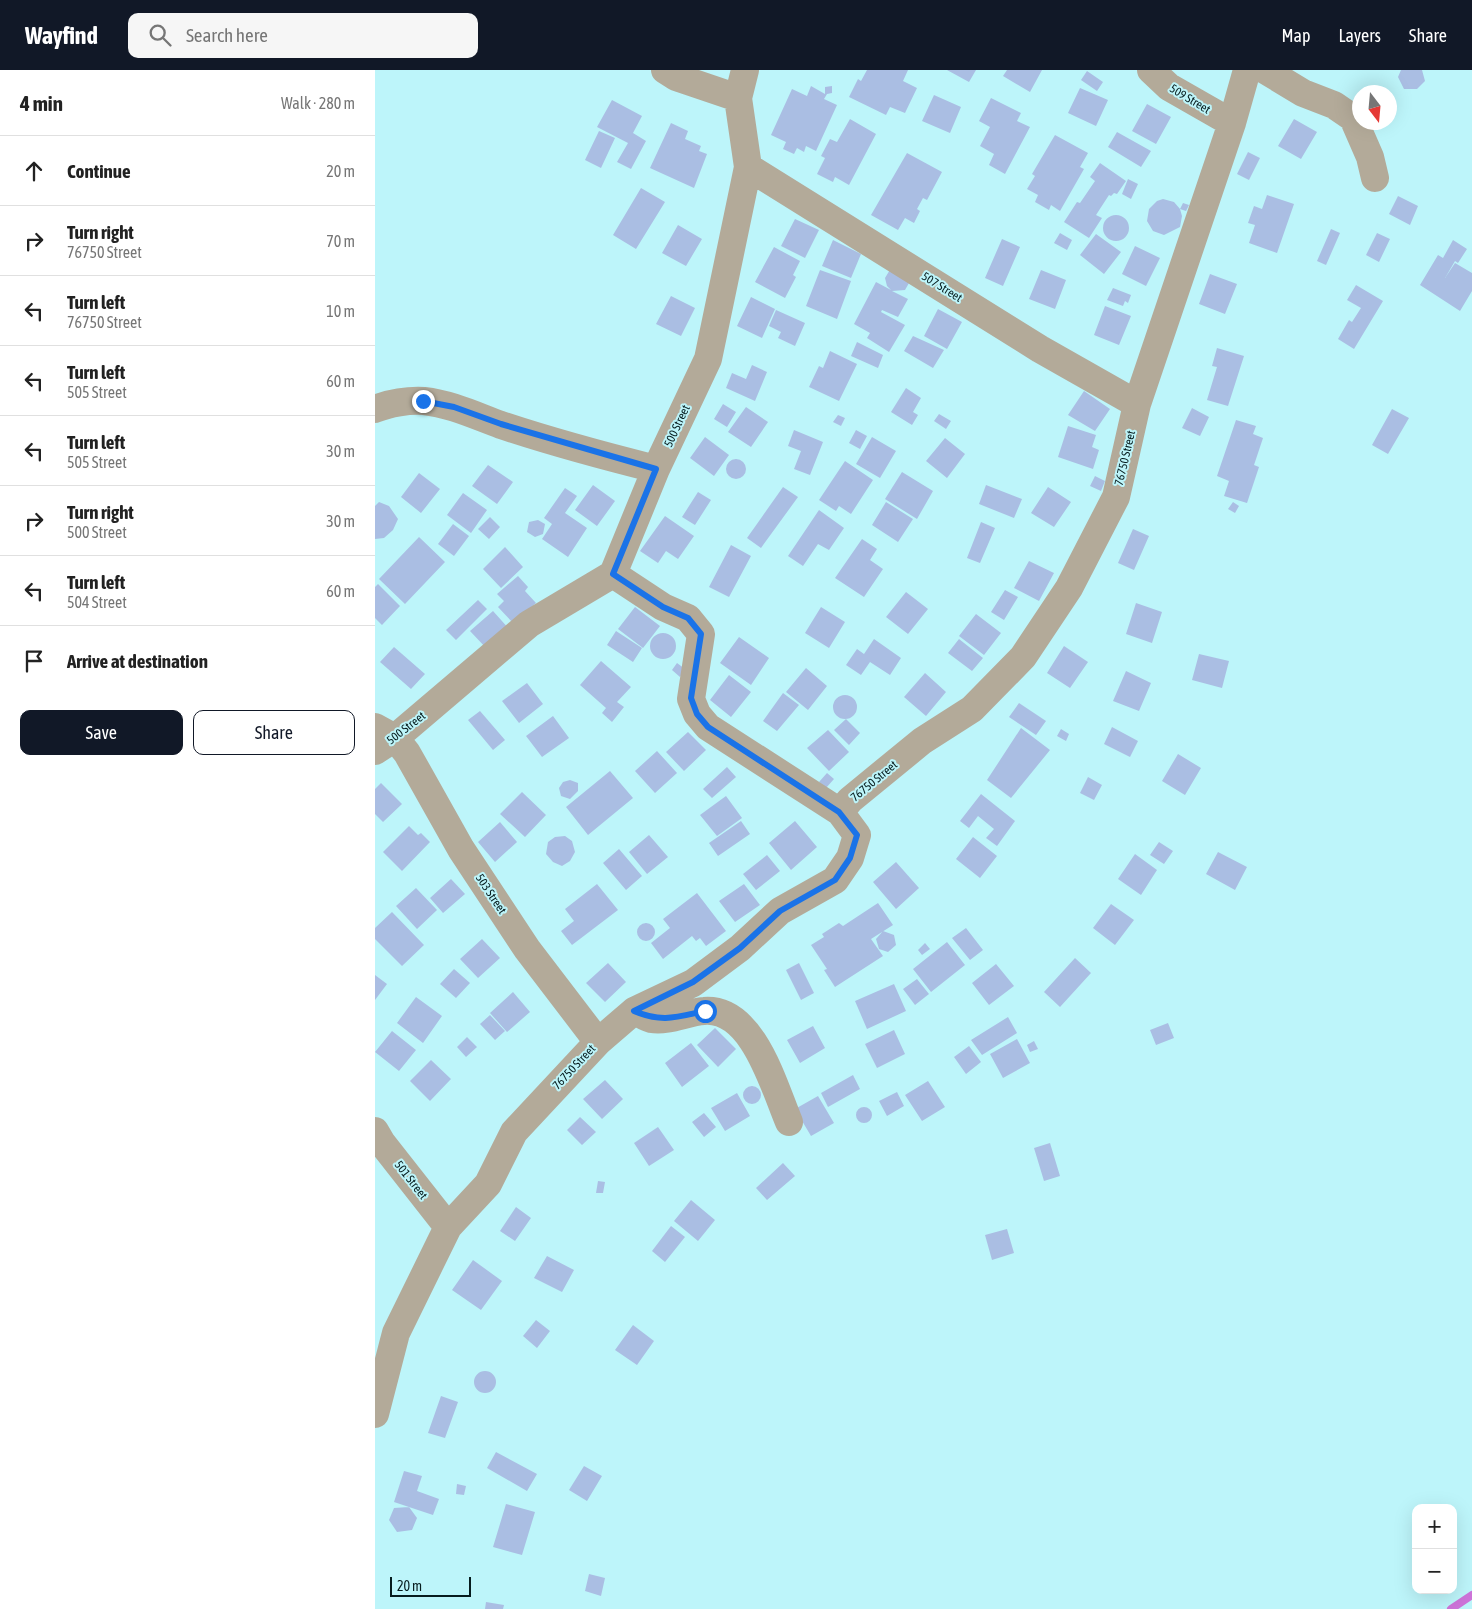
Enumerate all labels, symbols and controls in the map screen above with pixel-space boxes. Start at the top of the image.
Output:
search box [128,13,478,58]
icon: search [146,21,174,49]
text: Wayfind [25,22,98,49]
text: Search here [186,24,268,46]
text: Map [1281,25,1310,46]
text: Layers [1338,25,1381,46]
text: Share [1409,25,1447,46]
street label: 509 Street [1167,81,1213,117]
north arrow [1352,85,1397,130]
text: 4 min [20,91,63,115]
text: Walk · 280 m [281,94,355,112]
icon: ahead [20,157,48,185]
text: Continue [67,160,131,182]
text: 20 m [326,162,355,180]
text: Turn right [67,221,134,243]
icon: right [20,227,48,255]
text: 70 m [326,232,355,250]
text: 76750 Street [67,243,142,261]
street label: 507 Street [919,269,965,305]
text: Turn left [67,291,125,313]
icon: left [20,297,48,325]
text: 10 m [326,302,355,320]
text: 76750 Street [67,313,142,331]
text: Turn left [67,361,125,383]
icon: left [20,367,48,395]
text: 60 m [326,372,355,390]
text: 505 Street [67,383,127,401]
route end [412,390,435,413]
street label: 500 Street [661,402,693,449]
street label: 76750 Street [1112,429,1138,487]
text: Turn left [67,431,125,453]
icon: left [20,437,48,465]
text: 30 m [326,442,355,460]
text: 505 Street [67,453,127,471]
text: Turn right [67,501,134,523]
icon: right [20,507,48,535]
text: 30 m [326,512,355,530]
text: 500 Street [67,523,127,541]
text: Turn left [67,571,125,593]
icon: left [20,577,48,605]
text: 60 m [326,582,355,600]
text: 504 Street [67,593,127,611]
icon: arrive [20,647,48,675]
text: Arrive at destination [67,650,208,672]
street label: 500 Street [384,708,428,747]
button: Save [20,710,183,755]
button: Share [193,710,355,755]
street label: 76750 Street [848,757,900,804]
street label: 503 Street [473,871,510,917]
route start [694,1000,717,1023]
street label: 76750 Street [550,1041,599,1092]
street label: 501 Street [392,1158,431,1202]
map controls [1412,1504,1457,1594]
button: + [1412,1504,1457,1549]
button: − [1412,1549,1457,1594]
scale bar [390,1574,471,1597]
text: 20 m [397,1578,422,1594]

